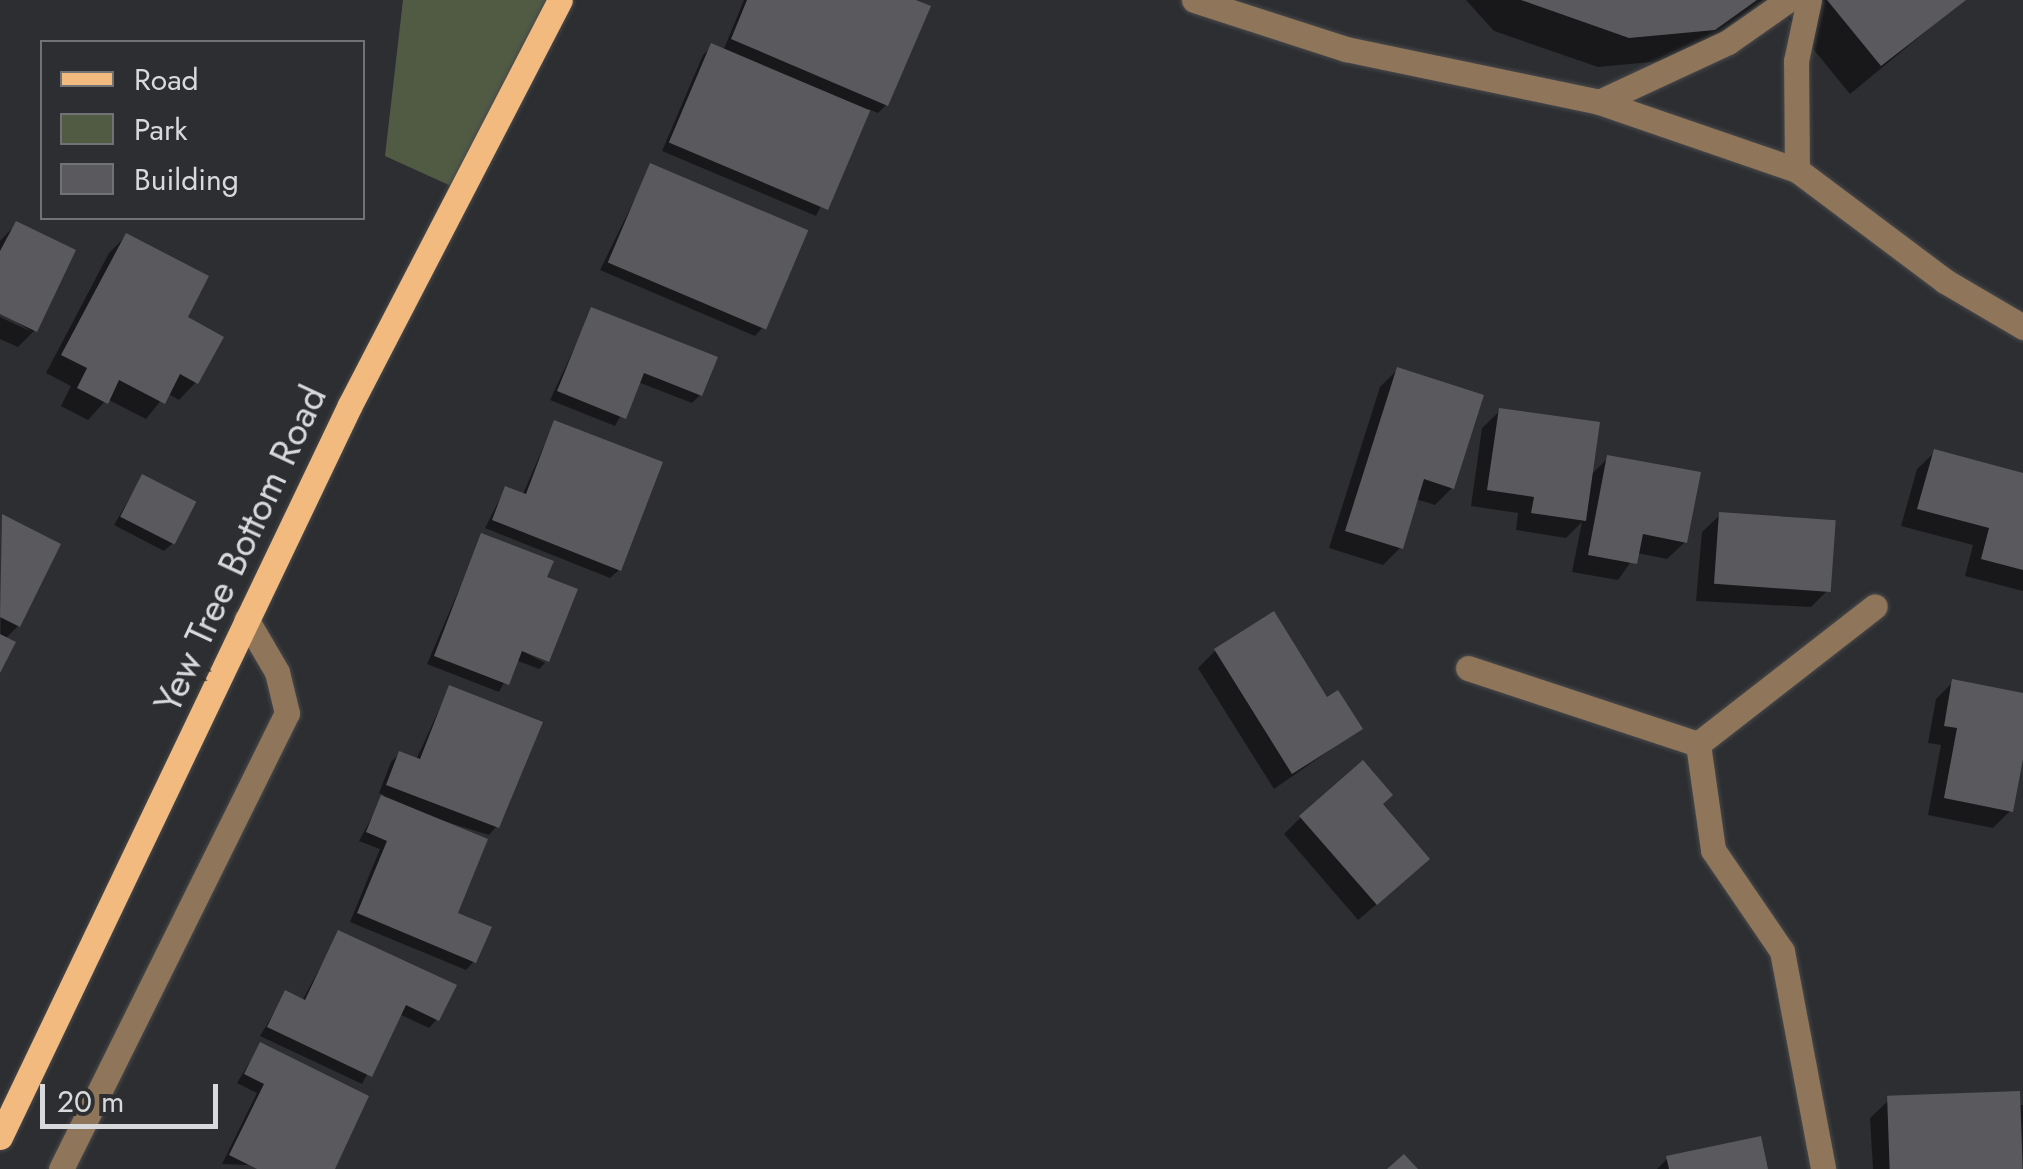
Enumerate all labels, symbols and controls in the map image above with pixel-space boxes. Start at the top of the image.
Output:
legend [40,40,365,220]
text: Road [134,58,199,101]
text: Park [134,108,187,151]
text: Building [134,158,239,201]
street label: Yew Tree Bottom Road [144,378,336,720]
scale bar [45,1064,222,1126]
text: 20 m [57,1080,124,1123]

